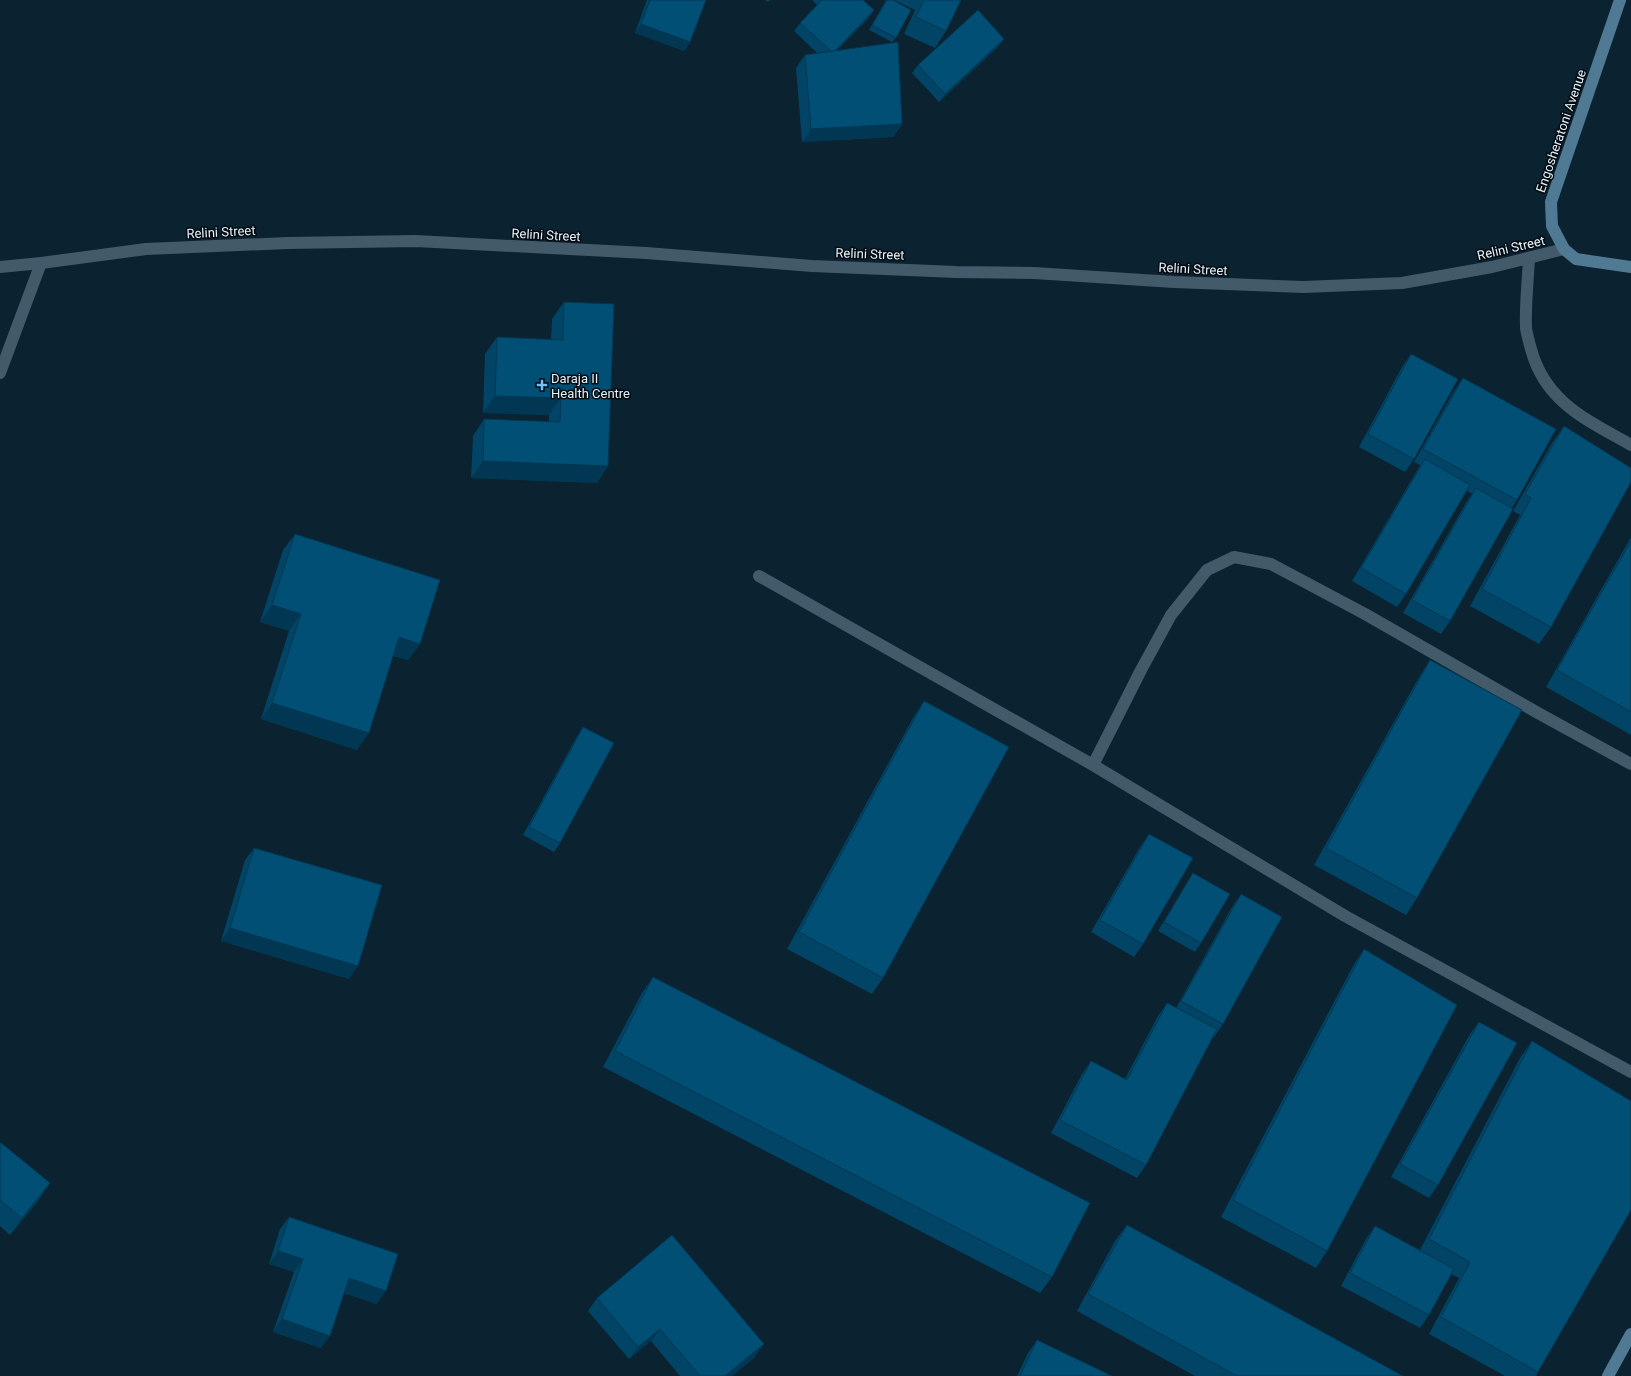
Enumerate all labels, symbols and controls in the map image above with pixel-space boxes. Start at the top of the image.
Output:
street label: Engosheratoni Avenue [1533,68,1589,194]
street label: Relini Street [186,223,256,241]
street label: Relini Street [511,226,581,244]
street label: Relini Street [1476,233,1546,263]
street label: Relini Street [835,245,905,263]
street label: Relini Street [1158,260,1228,278]
place label: Daraja II Health Centre [551,371,630,401]
marker: Daraja II Health Centre [536,379,548,391]

